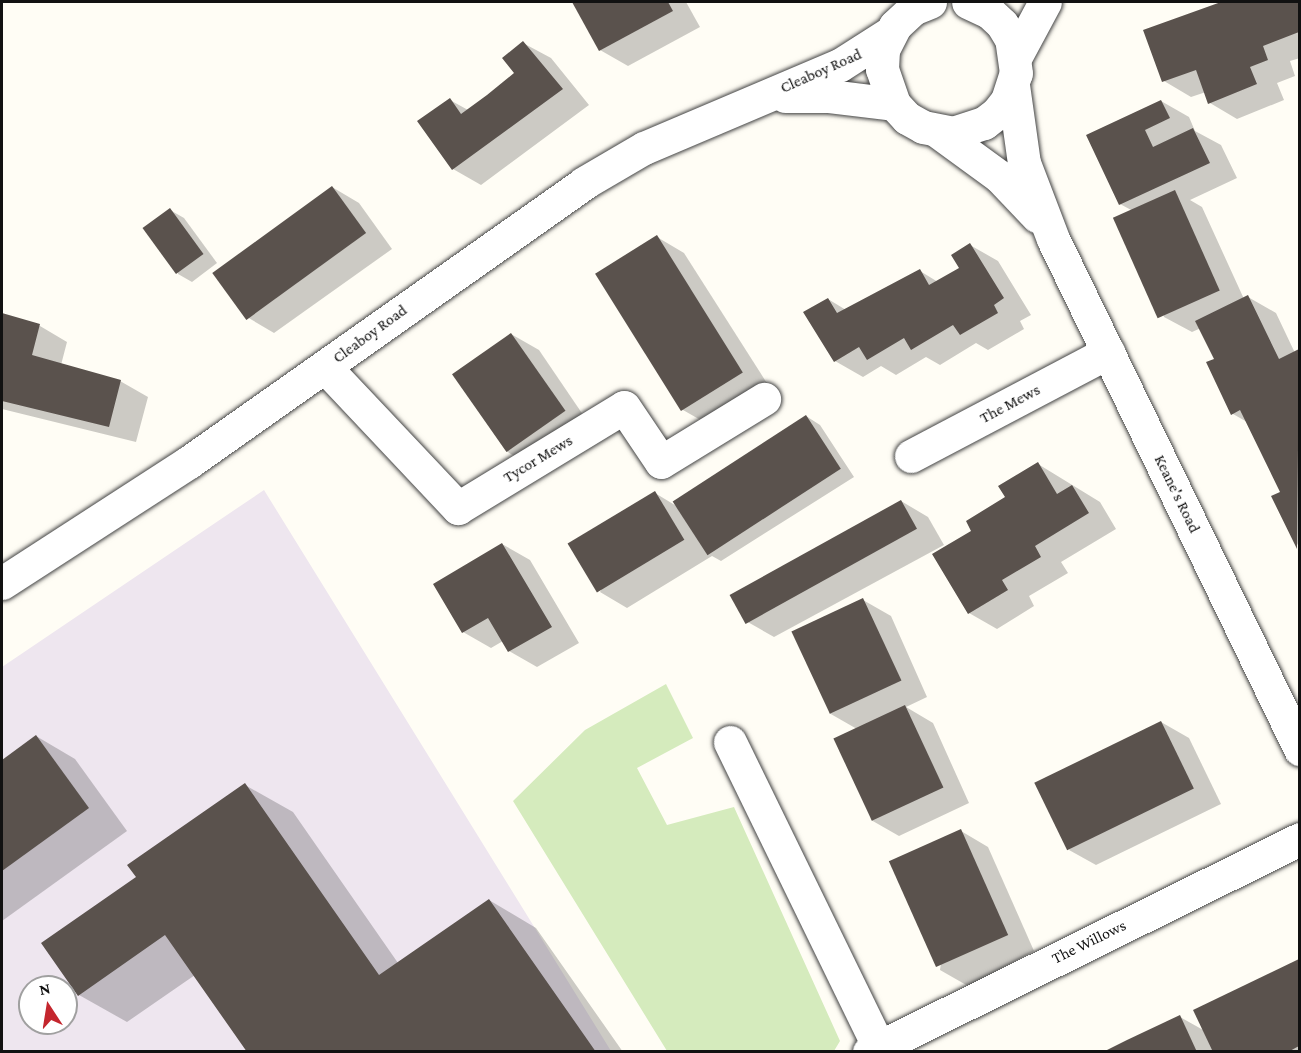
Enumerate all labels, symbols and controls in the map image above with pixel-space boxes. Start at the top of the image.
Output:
street label: Cleaboy Road [777,45,865,97]
street label: Cleaboy Road [329,301,411,367]
street label: The Mews [977,380,1043,428]
street label: Tycor Mews [500,431,576,487]
street label: Keane's Road [1150,452,1204,536]
street label: The Willows [1049,916,1129,968]
north arrow [18,975,78,1035]
text: N [37,979,52,998]

